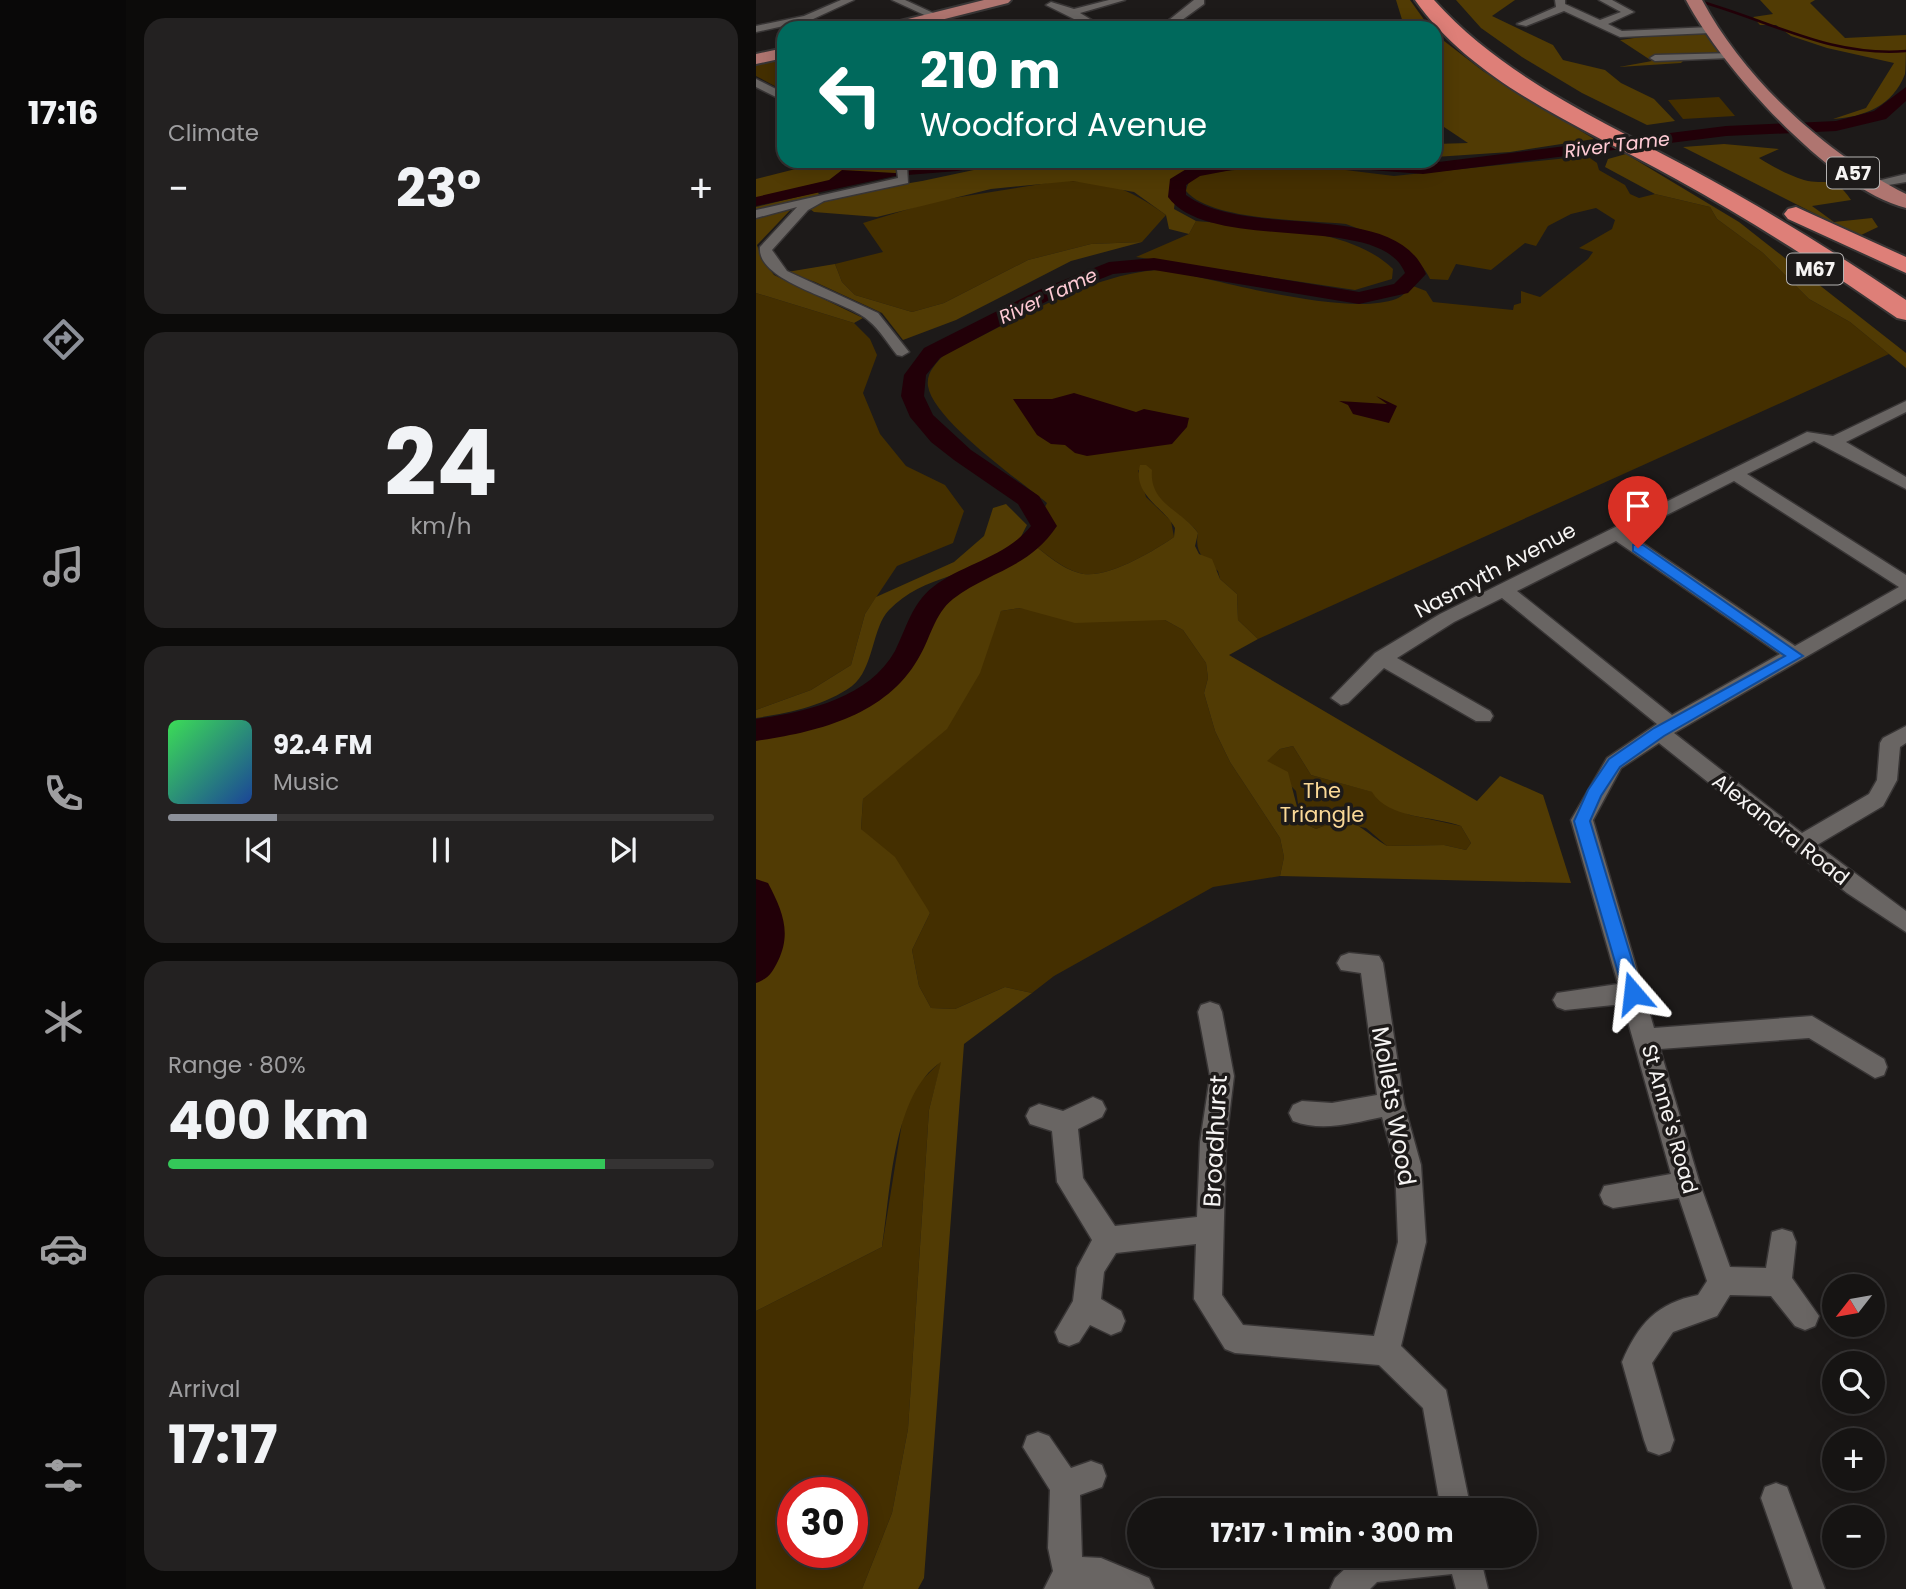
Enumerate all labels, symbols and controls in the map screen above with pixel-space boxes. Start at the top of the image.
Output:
text: 210 m [920,37,1061,105]
icon: left [805,49,896,140]
text: 17:16 [28,90,98,135]
text: Woodford Avenue [920,102,1207,147]
text: Climate [168,117,259,149]
water label: River Tame [1563,125,1671,165]
text: 23° [396,152,481,225]
road number: A57 [1827,158,1879,188]
text: − [168,162,189,215]
text: + [688,162,714,215]
road number: M67 [1787,254,1843,284]
water label: River Tame [994,261,1102,331]
icon: directions [39,315,88,364]
text: 24 [384,399,498,527]
pin [1608,476,1668,548]
icon: arrive [1619,487,1657,525]
text: km/h [410,510,472,542]
street label: Nasmyth Avenue [1409,515,1581,625]
icon: music [39,542,88,591]
text: 92.4 FM [273,727,372,763]
text: Music [273,766,339,798]
street label: Alexandra Road [1706,766,1856,892]
icon: phone [39,769,88,818]
park label: The Triangle [1280,776,1364,829]
icon: previous [240,831,278,869]
icon: pause [422,831,460,869]
icon: next [604,831,642,869]
position arrow [1596,956,1670,1030]
icon: climate [39,997,88,1046]
street label: Mollets Wood [1364,1024,1424,1188]
street label: St Anne's Road [1635,1041,1705,1197]
text: Range · 80% [168,1049,306,1081]
street label: Broadhurst [1195,1074,1235,1208]
text: 400 km [168,1084,369,1157]
icon: car [39,1224,88,1273]
north arrow [1822,1274,1885,1337]
map controls [1822,1274,1885,1568]
button: search [1822,1351,1885,1414]
text: Arrival [168,1373,240,1405]
text: 17:17 [168,1408,278,1481]
button: + [1822,1428,1885,1491]
icon: filters [39,1451,88,1500]
speed limit sign: 30 [777,1477,868,1568]
button: − [1822,1505,1885,1568]
text: 17:17 · 1 min · 300 m [1210,1515,1454,1551]

